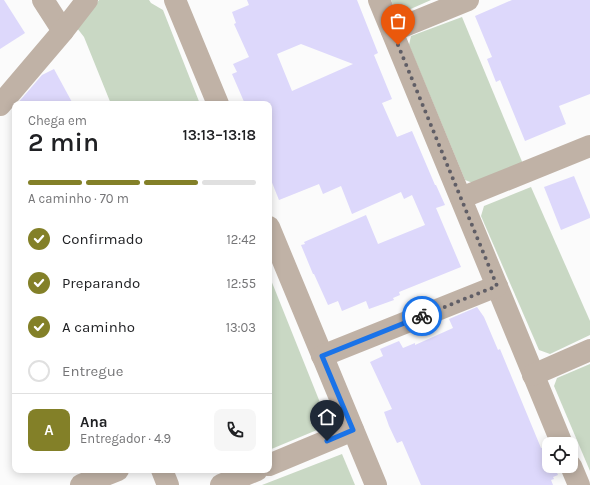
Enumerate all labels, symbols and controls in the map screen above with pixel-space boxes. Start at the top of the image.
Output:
pin [381,4,415,45]
icon: bag [387,10,409,32]
text: Chega em [28,113,87,128]
text: 13:13–13:18 [182,126,256,144]
text: 2 min [28,127,99,158]
text: A caminho · 70 m [28,191,129,206]
icon: check [28,228,50,250]
text: Confirmado [62,230,143,248]
text: 12:42 [226,232,256,247]
icon: check [28,272,50,294]
text: Preparando [62,274,140,292]
text: 12:55 [226,276,256,291]
courier [402,296,442,336]
icon: bike [411,305,433,327]
icon: check [28,316,50,338]
text: A caminho [62,318,135,336]
text: 13:03 [226,320,256,335]
text: Entregue [62,362,124,380]
pin [310,400,344,441]
icon: home [316,406,338,428]
button: phone [214,409,256,451]
text: Ana [80,413,108,431]
text: A [44,421,54,439]
text: Entregador · 4.9 [80,431,171,446]
map controls [542,437,578,473]
button: locate [542,437,578,473]

